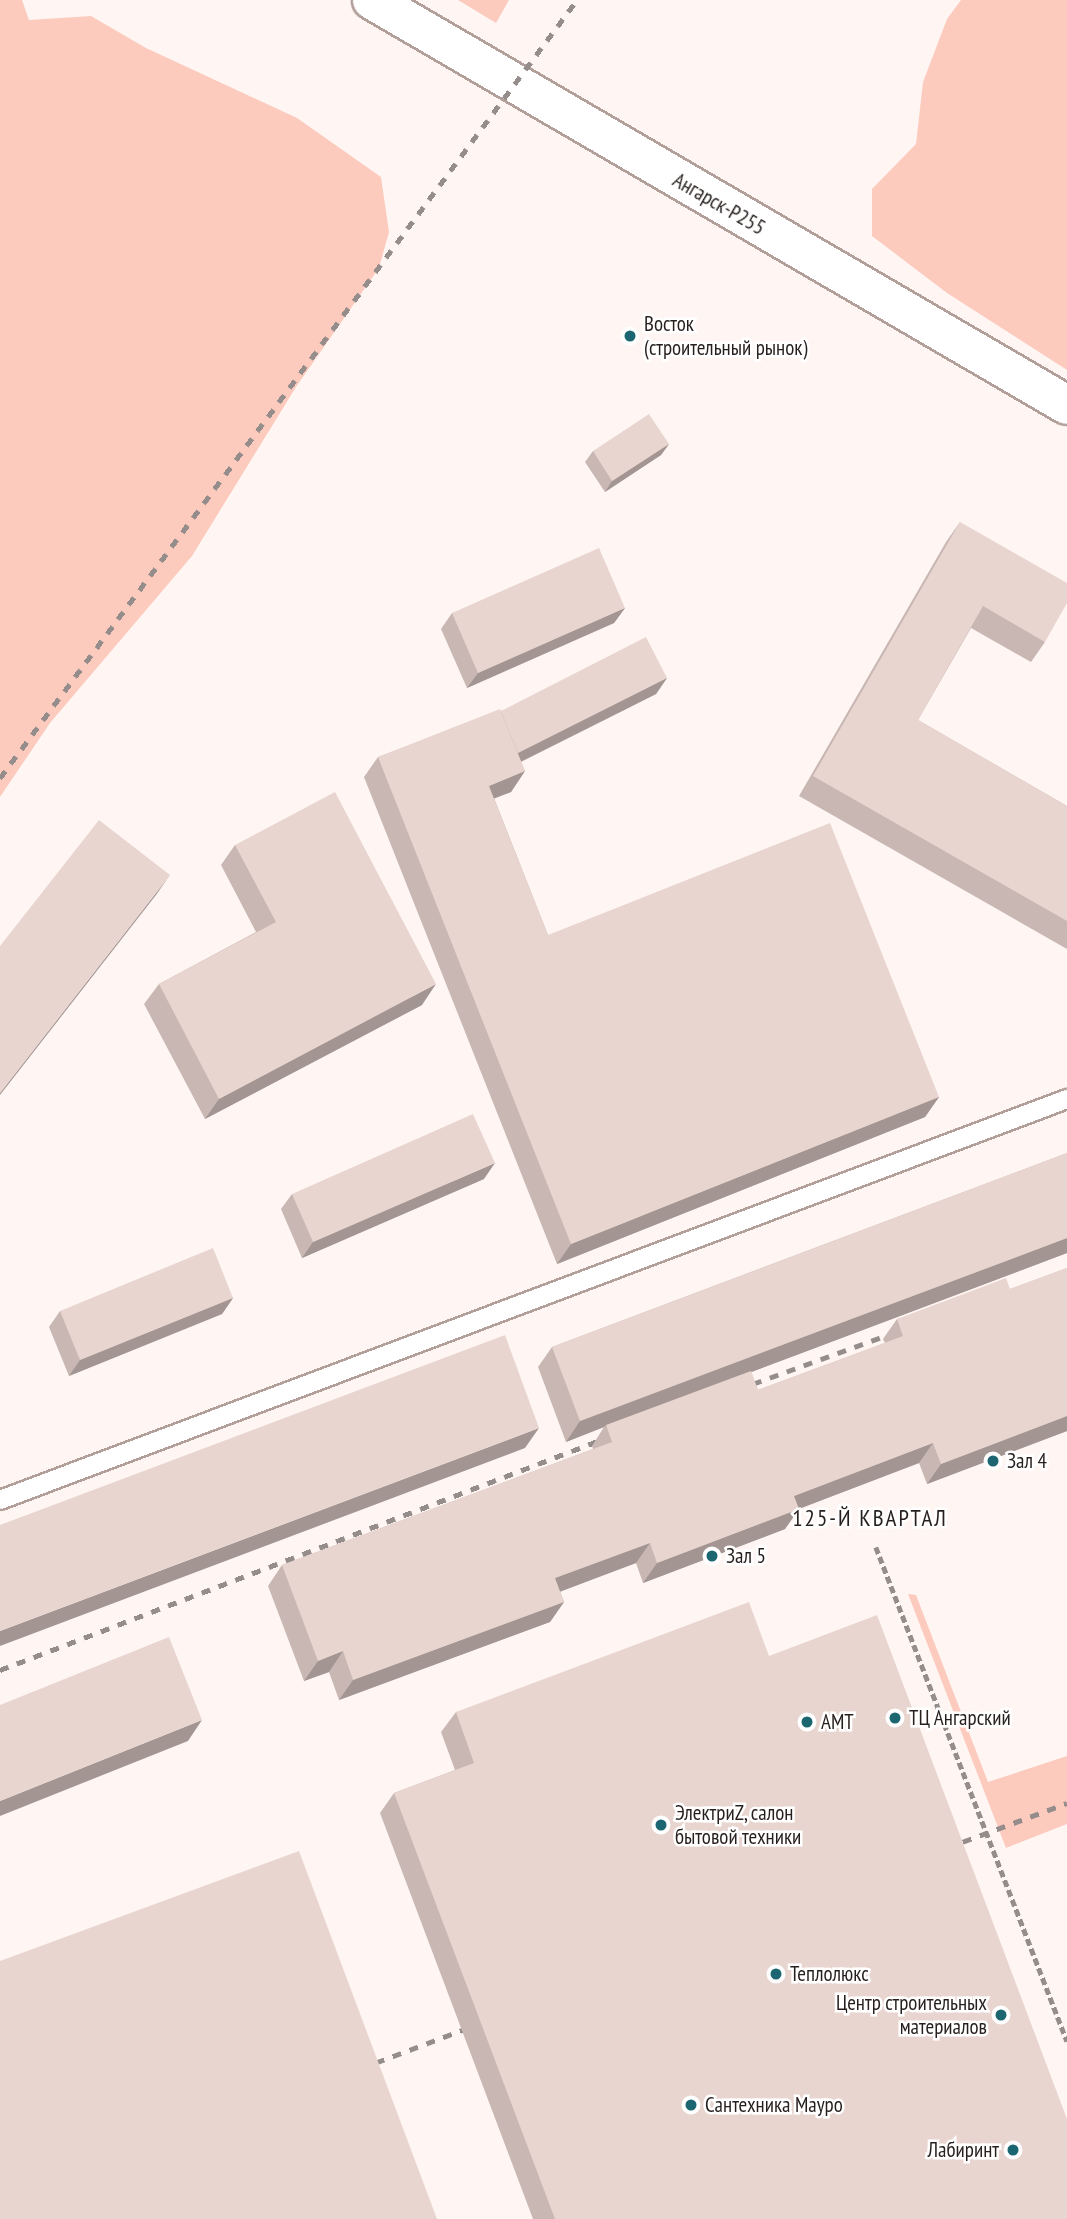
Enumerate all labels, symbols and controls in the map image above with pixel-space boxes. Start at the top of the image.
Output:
street label: Ангарск-Р255 [668,168,770,240]
place label: Восток (строительный рынок) [644,311,807,361]
marker: Восток (строительный рынок) [622,328,638,344]
place label: Зал 4 [1007,1448,1047,1474]
marker: Зал 4 [985,1453,1001,1469]
district label: 125-Й КВАРТАЛ [794,1504,946,1532]
place label: Зал 5 [726,1543,766,1569]
marker: Зал 5 [704,1548,720,1564]
place label: ТЦ Ангарский [909,1705,1011,1731]
place label: АМТ [821,1709,854,1735]
marker: ТЦ Ангарский [887,1710,903,1726]
marker: АМТ [799,1714,815,1730]
place label: ЭлектриZ, салон бытовой техники [675,1800,801,1850]
marker: ЭлектриZ, салон бытовой техники [653,1817,669,1833]
place label: Теплолюкс [790,1961,869,1987]
marker: Теплолюкс [768,1966,784,1982]
place label: Центр строительных материалов [836,1990,987,2040]
marker: Центр строительных материалов [993,2007,1009,2023]
place label: Сантехника Мауро [705,2092,843,2118]
marker: Сантехника Мауро [683,2097,699,2113]
place label: Лабиринт [928,2137,999,2163]
marker: Лабиринт [1005,2142,1021,2158]

